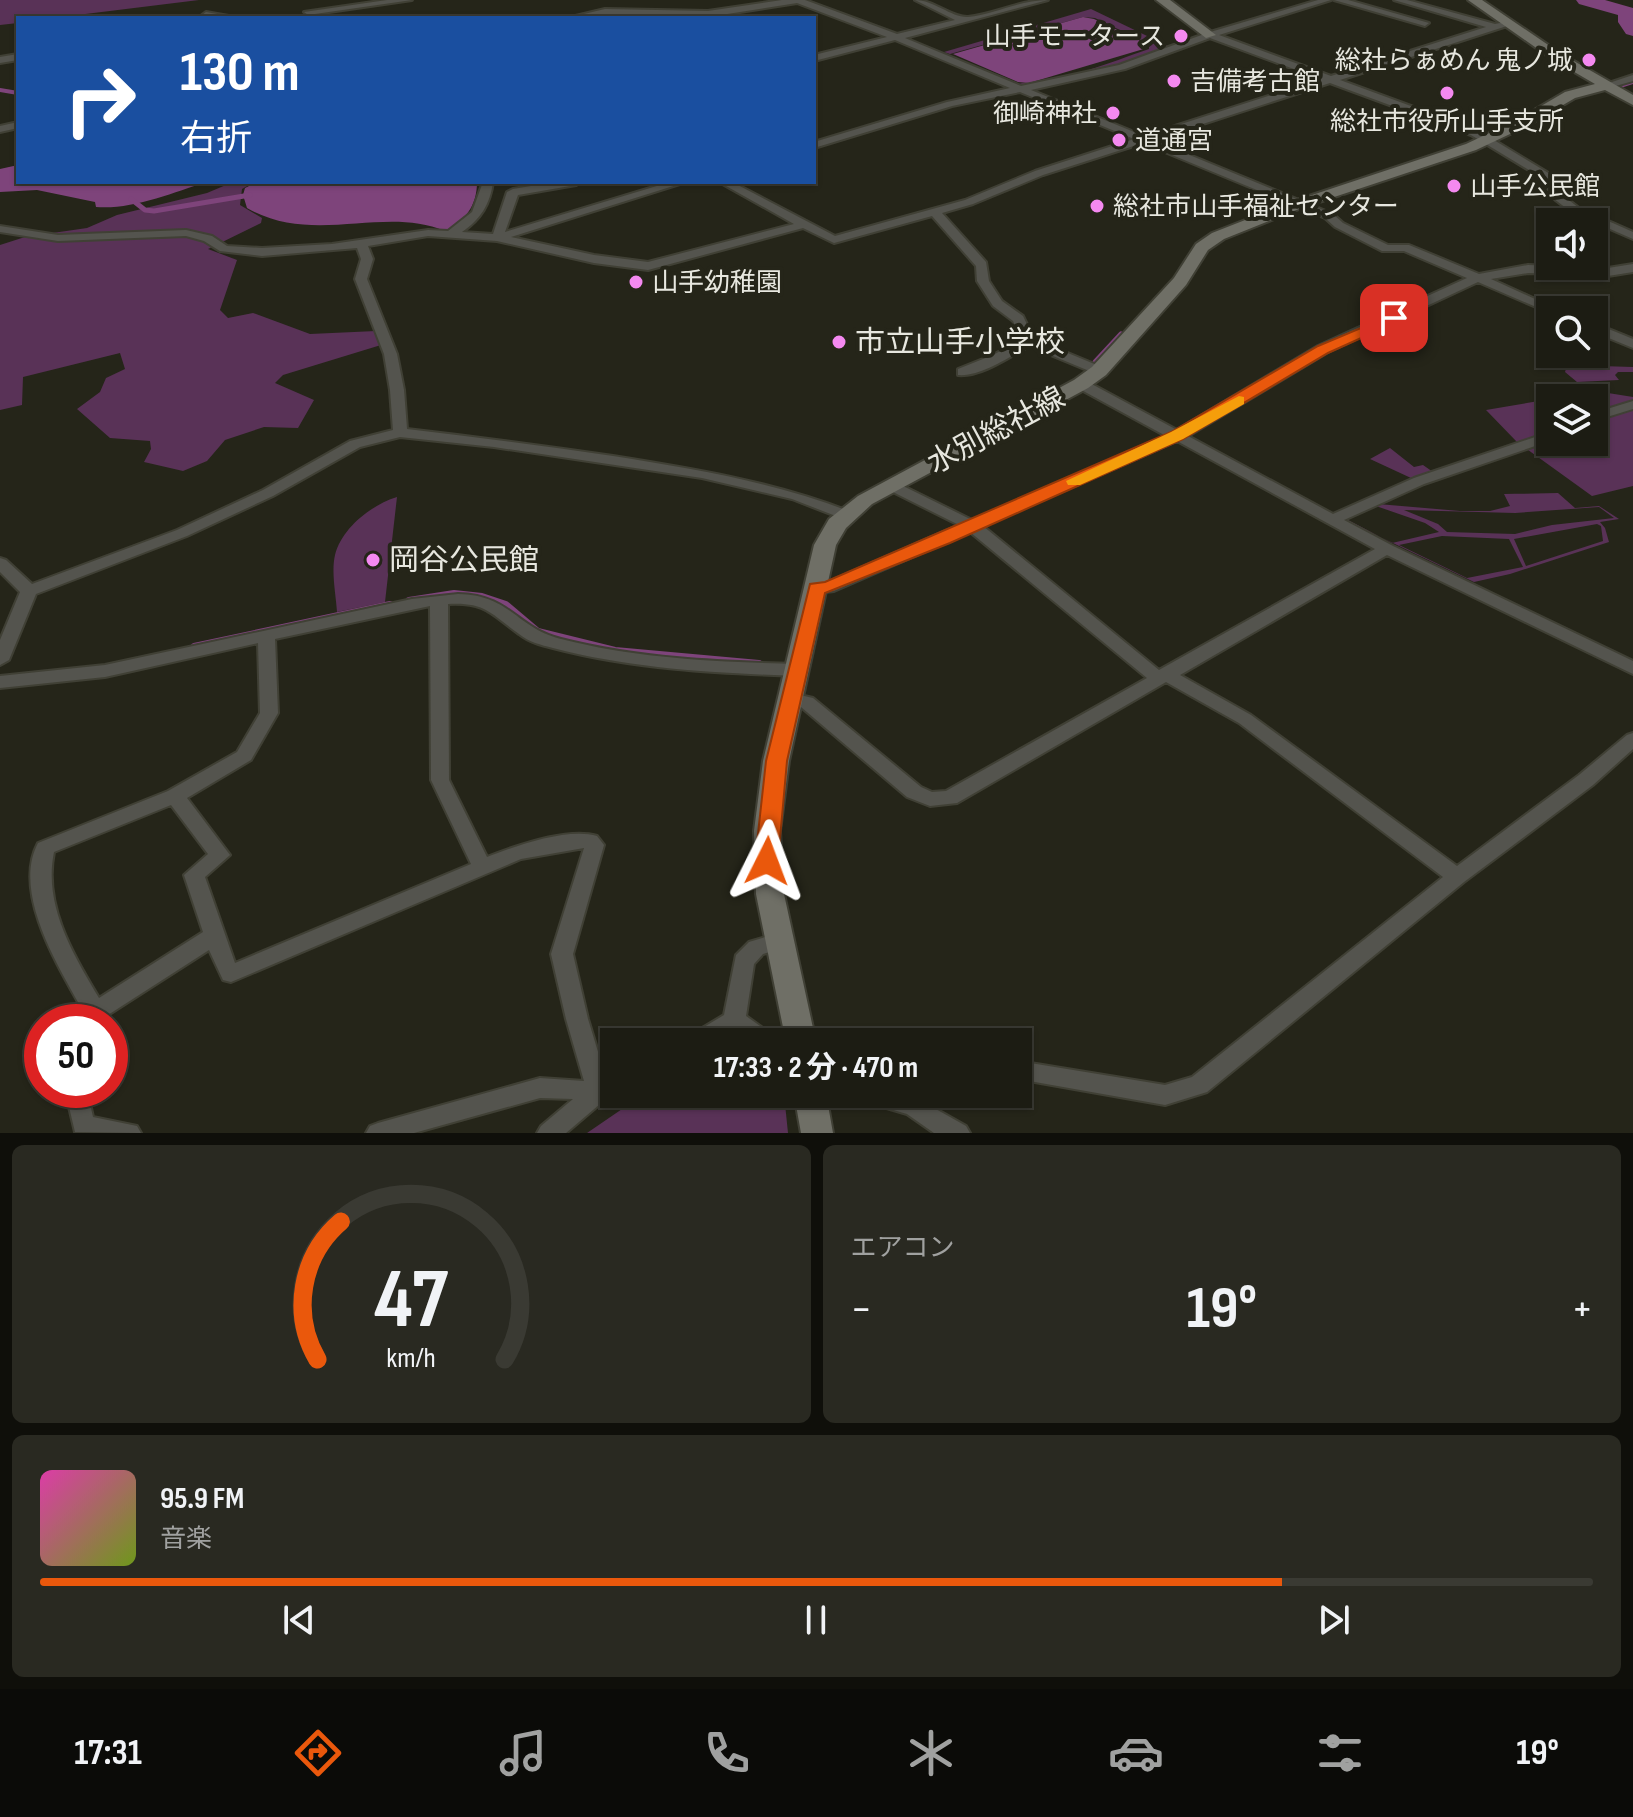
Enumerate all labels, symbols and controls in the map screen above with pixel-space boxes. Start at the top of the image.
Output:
place label: 山手モータース [984,22,1165,53]
marker: 山手モータース [1172,27,1190,45]
text: 130 m [180,40,300,107]
place label: 総社らぁめん 鬼ノ城 [1335,46,1573,77]
icon: right [48,48,152,152]
marker: 総社らぁめん 鬼ノ城 [1580,51,1598,69]
place label: 吉備考古館 [1190,67,1320,98]
marker: 吉備考古館 [1165,72,1183,90]
marker: 総社市役所山手支所 [1438,84,1456,102]
place label: 御崎神社 [993,99,1097,130]
marker: 御崎神社 [1104,104,1122,122]
place label: 総社市役所山手支所 [1330,107,1564,138]
text: 右折 [180,118,252,161]
place label: 道通宮 [1135,126,1213,157]
marker: 道通宮 [1110,131,1128,149]
place label: 山手公民館 [1470,172,1600,203]
marker: 山手公民館 [1445,177,1463,195]
place label: 総社市山手福祉センター [1113,192,1399,223]
marker: 総社市山手福祉センター [1088,197,1106,215]
map controls [1536,208,1608,456]
button: sound [1536,208,1608,280]
place label: 山手幼稚園 [652,268,782,299]
marker: 山手幼稚園 [627,273,645,291]
pin [1360,284,1428,352]
icon: arrive [1372,296,1416,340]
button: search [1536,296,1608,368]
place label: 市立山手小学校 [855,325,1065,361]
marker: 市立山手小学校 [830,333,848,351]
street label: 水別総社線 [922,380,1071,482]
button: layers [1536,384,1608,456]
place label: 岡谷公民館 [389,543,539,579]
marker: 岡谷公民館 [364,551,382,569]
position arrow [725,819,809,903]
speed limit sign: 50 [24,1004,128,1108]
text: 17:33 · 2 分 · 470 m [714,1050,918,1086]
text: エアコン [851,1233,955,1264]
text: 47 [374,1251,449,1351]
text: 19° [1186,1273,1257,1345]
text: − [851,1283,872,1336]
text: + [1571,1283,1593,1336]
text: km/h [387,1341,436,1376]
text: 95.9 FM [160,1481,244,1517]
text: 音楽 [160,1524,212,1555]
icon: previous [277,1598,321,1642]
icon: pause [794,1598,838,1642]
icon: next [1312,1598,1356,1642]
icon: directions [290,1725,346,1781]
icon: music [495,1725,551,1781]
icon: phone [699,1725,755,1781]
icon: climate [903,1725,959,1781]
icon: car [1108,1725,1164,1781]
icon: filters [1312,1725,1368,1781]
text: 17:31 [74,1732,142,1775]
text: 19° [1516,1732,1559,1775]

